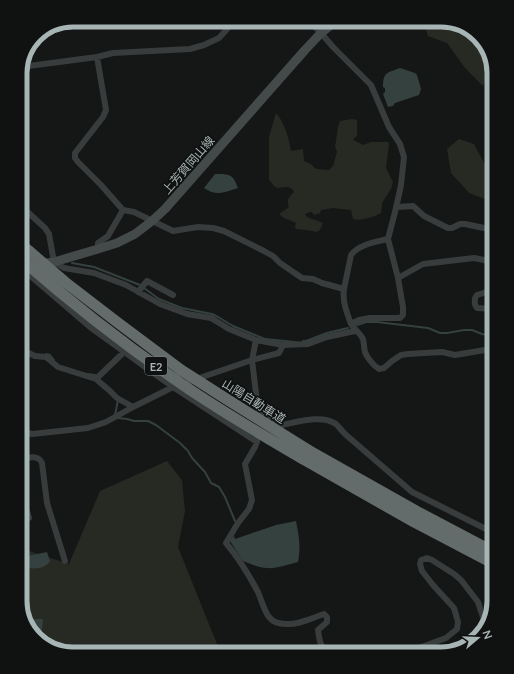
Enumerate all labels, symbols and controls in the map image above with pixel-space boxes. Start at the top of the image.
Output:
street label: 上芳賀岡山線 [159,133,217,197]
road number: E2 [145,357,167,375]
street label: 山陽自動車道 [219,376,289,426]
north arrow [458,618,498,658]
text: N [480,628,495,641]

